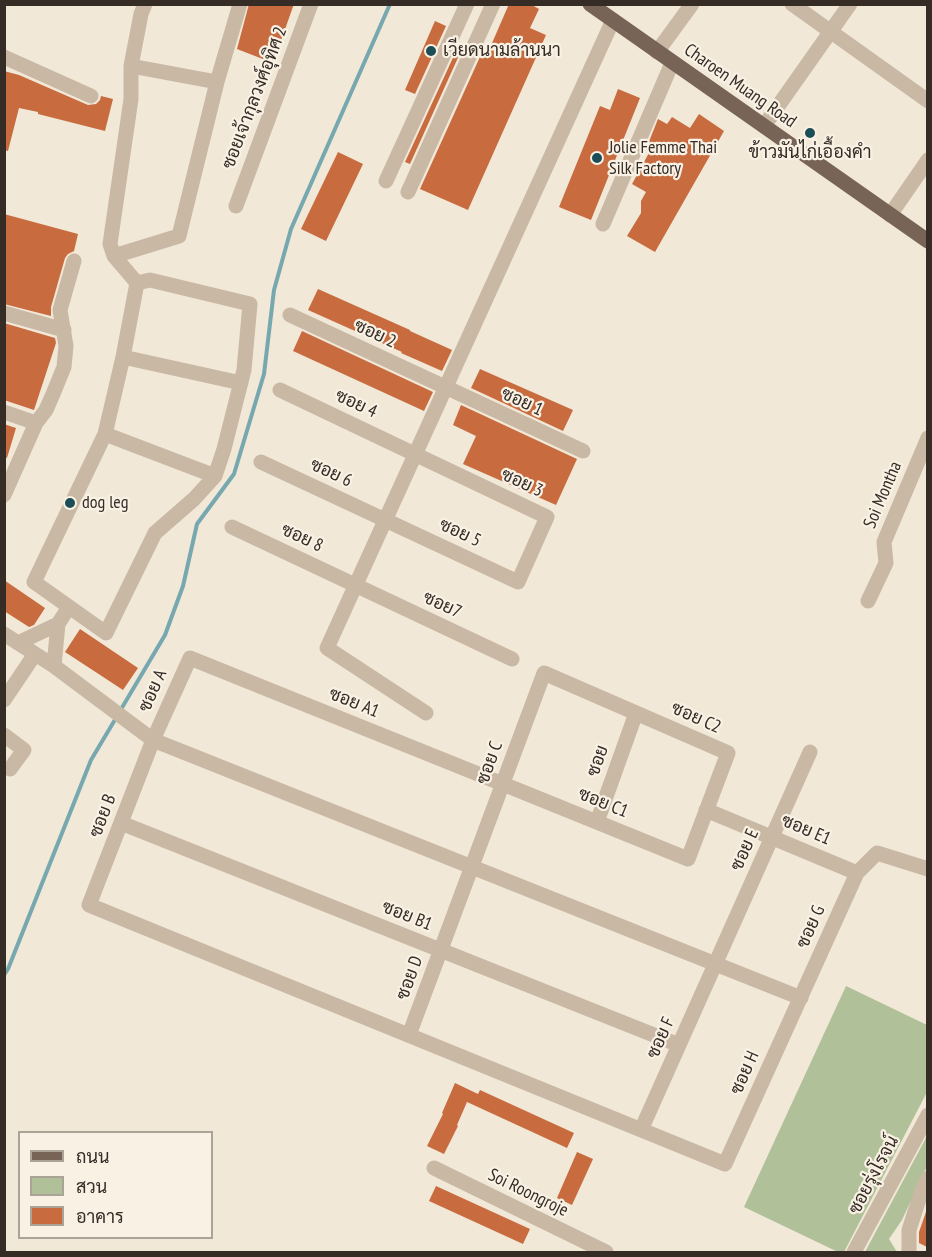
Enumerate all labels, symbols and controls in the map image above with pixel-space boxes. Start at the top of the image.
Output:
street label: ซอยเจ้ากุลวงศ์อุทิศ 2 [218,24,292,172]
street label: Charoen Muang Road [680,39,800,133]
place label: เวียดนามล้านนา [443,40,561,62]
marker: เวียดนามล้านนา [424,44,438,58]
marker: ข้าวมันไก่เอื้องคํา [803,126,817,140]
place label: Jolie Femme Thai Silk Factory [609,137,717,180]
place label: ข้าวมันไก่เอื้องคํา [748,142,872,164]
marker: Jolie Femme Thai Silk Factory [590,151,604,165]
street label: ซอย 2 [351,315,399,353]
street label: ซอย 1 [498,383,546,421]
street label: ซอย 4 [332,385,380,423]
street label: ซอย 6 [307,454,355,492]
street label: Soi Montha [859,458,907,532]
street label: ซอย 3 [498,464,546,502]
place label: dog leg [82,492,128,514]
marker: dog leg [63,496,77,510]
street label: ซอย 5 [436,514,484,552]
street label: ซอย 8 [278,519,326,557]
street label: ซอย7 [419,587,465,623]
street label: ซอย A [134,666,172,716]
street label: ซอย A1 [326,683,382,723]
street label: ซอย C2 [668,698,724,738]
street label: ซอย C [472,739,508,787]
street label: ซอย [582,742,614,780]
street label: ซอย C1 [575,783,631,823]
street label: ซอย B [85,791,121,841]
street label: ซอย E1 [778,810,834,850]
street label: ซอย E [726,826,764,874]
street label: ซอย B1 [379,896,435,936]
street label: ซอย G [792,902,830,952]
street label: ซอย D [392,953,428,1003]
street label: ซอย F [642,1014,680,1062]
street label: ซอย H [726,1048,764,1098]
legend [18,1131,213,1239]
street label: ซอยรุ่งโรจน์ [844,1132,904,1218]
text: ถนน [76,1145,109,1168]
street label: Soi Roongroje [484,1164,572,1222]
text: สวน [76,1175,107,1198]
text: อาคาร [76,1205,124,1228]

